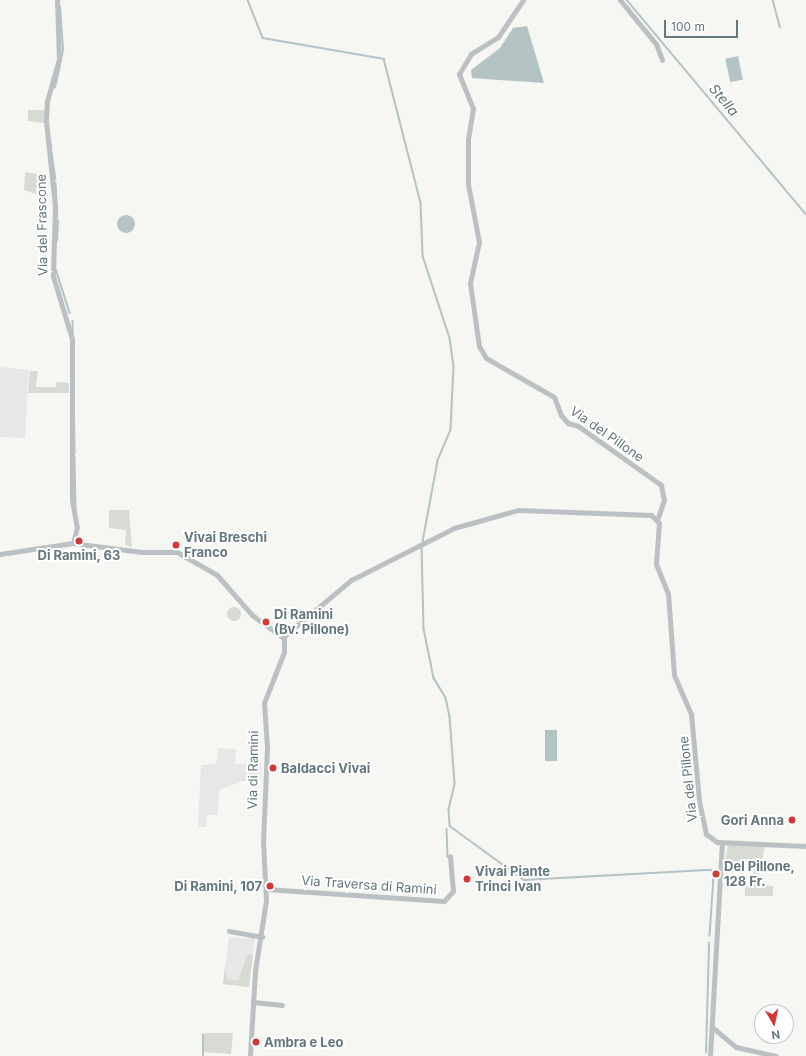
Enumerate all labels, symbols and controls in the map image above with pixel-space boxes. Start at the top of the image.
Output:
scale bar [666,12,740,38]
text: 100 m [671,19,705,34]
water label: Stella [706,80,742,120]
street label: Via del Frascone [33,174,51,276]
street label: Via del Pillone [567,403,647,465]
place label: Vivai Breschi Franco [184,530,267,561]
marker: Di Ramini, 63 [74,536,84,546]
marker: Vivai Breschi Franco [171,540,181,550]
place label: Di Ramini, 63 [37,547,121,563]
place label: Di Ramini (Bv. Pillone) [274,607,350,638]
marker: Di Ramini (Bv. Pillone) [261,617,271,627]
street label: Via di Ramini [245,730,261,810]
street label: Via del Pillone [676,735,700,823]
place label: Baldacci Vivai [281,760,370,776]
marker: Baldacci Vivai [268,763,278,773]
place label: Gori Anna [721,812,784,828]
marker: Gori Anna [787,815,797,825]
place label: Del Pillone, 128 Fr. [724,859,795,890]
place label: Vivai Piante Trinci Ivan [475,864,550,895]
marker: Del Pillone, 128 Fr. [711,869,721,879]
street label: Via Traversa di Ramini [301,872,437,898]
marker: Vivai Piante Trinci Ivan [462,874,472,884]
place label: Di Ramini, 107 [174,878,262,894]
marker: Di Ramini, 107 [265,881,275,891]
north arrow [754,1004,794,1044]
text: N [770,1027,781,1042]
place label: Ambra e Leo [264,1034,343,1050]
marker: Ambra e Leo [251,1037,261,1047]

